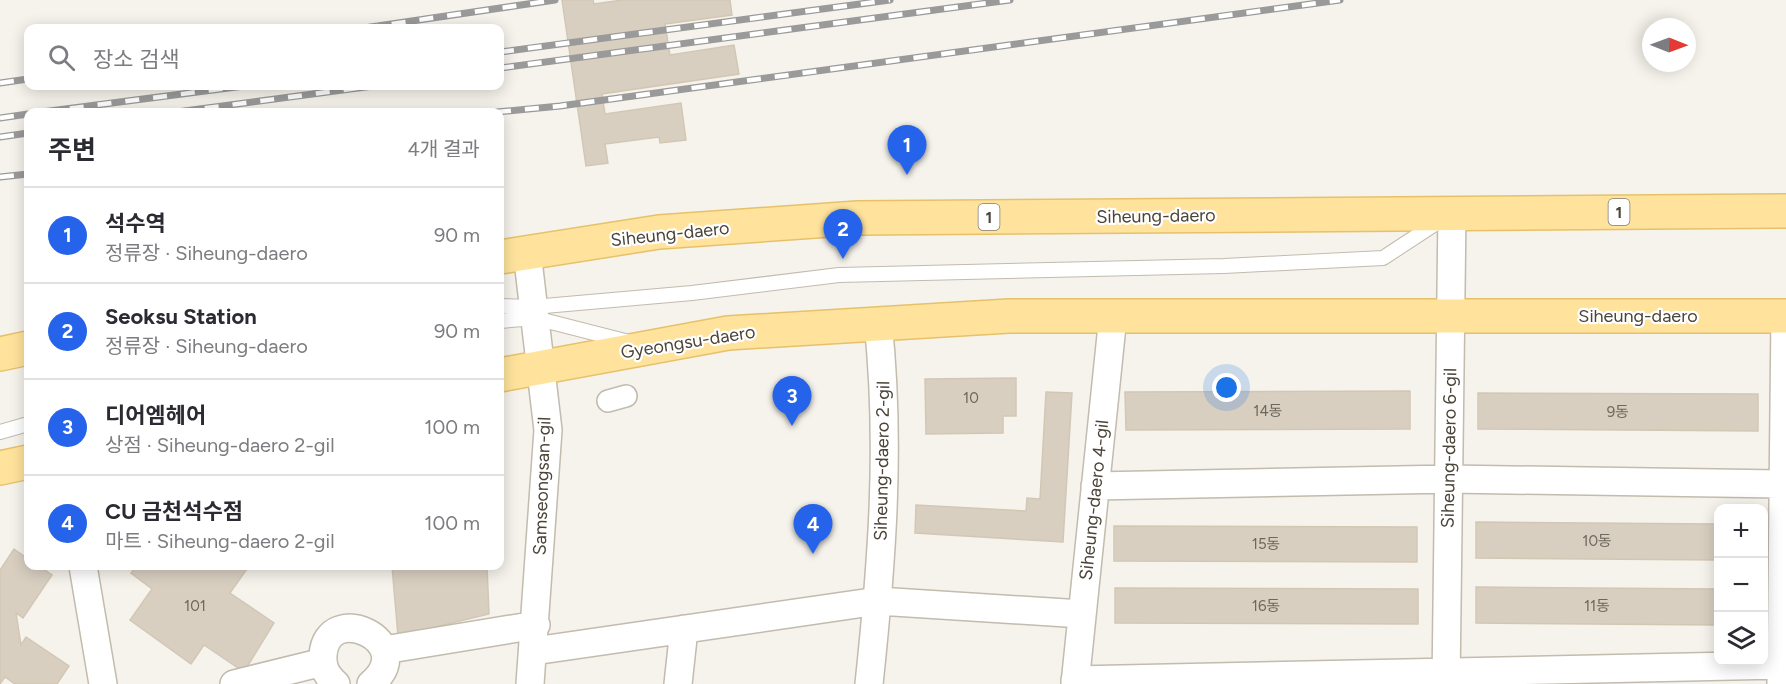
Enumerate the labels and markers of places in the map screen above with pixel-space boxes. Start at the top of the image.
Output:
pin: 1 [888,126,926,175]
pin: 2 [824,210,862,259]
pin: 3 [772,376,812,426]
pin: 4 [794,504,832,554]

